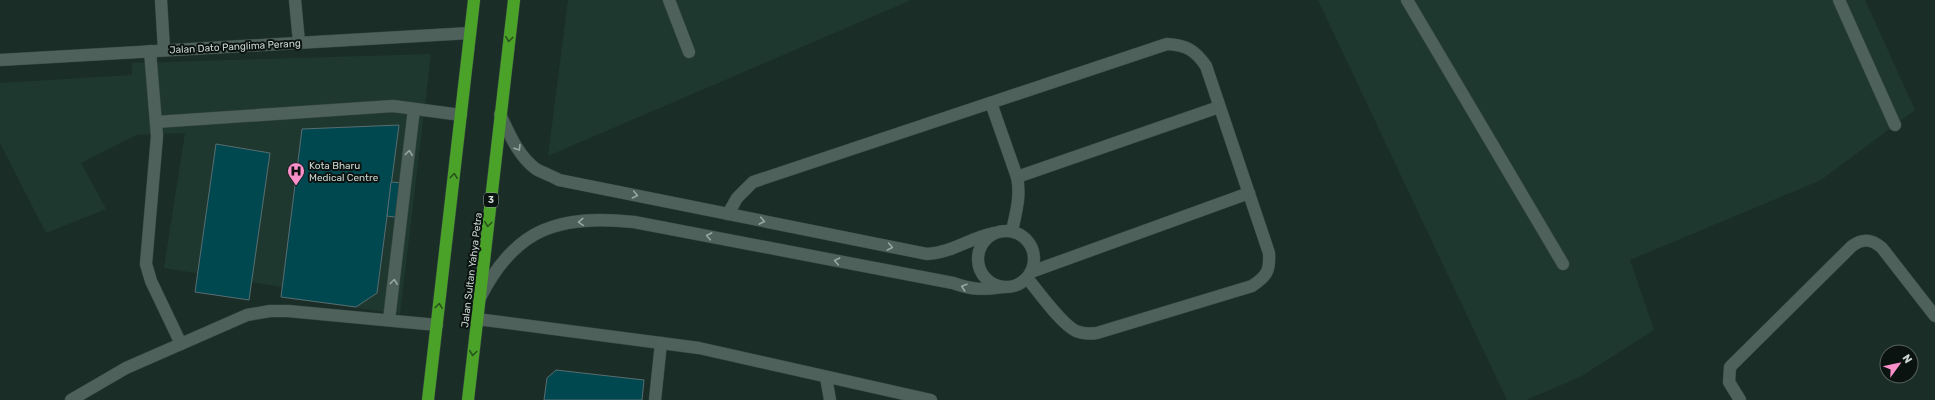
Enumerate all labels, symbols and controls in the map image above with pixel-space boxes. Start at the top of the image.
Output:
one-way arrow [505,36,514,42]
street label: Jalan Dato Panglima Perang [169,38,301,56]
one-way arrow [514,144,521,151]
one-way arrow [404,150,413,156]
place label: Kota Bharu Medical Centre [309,160,379,184]
hospital icon: Kota Bharu Medical Centre [286,161,306,186]
one-way arrow [449,173,458,180]
one-way arrow [632,191,638,199]
road number: 3 [484,193,498,207]
street label: Jalan Sultan Yahya Petra [459,212,485,328]
one-way arrow [578,217,584,226]
one-way arrow [759,217,765,225]
one-way arrow [484,220,493,227]
one-way arrow [706,233,712,241]
one-way arrow [887,242,893,250]
one-way arrow [834,257,840,266]
one-way arrow [389,279,398,285]
one-way arrow [961,283,968,292]
one-way arrow [434,303,443,309]
north arrow [1879,344,1919,384]
one-way arrow [469,350,478,356]
text: N [1899,352,1915,366]

